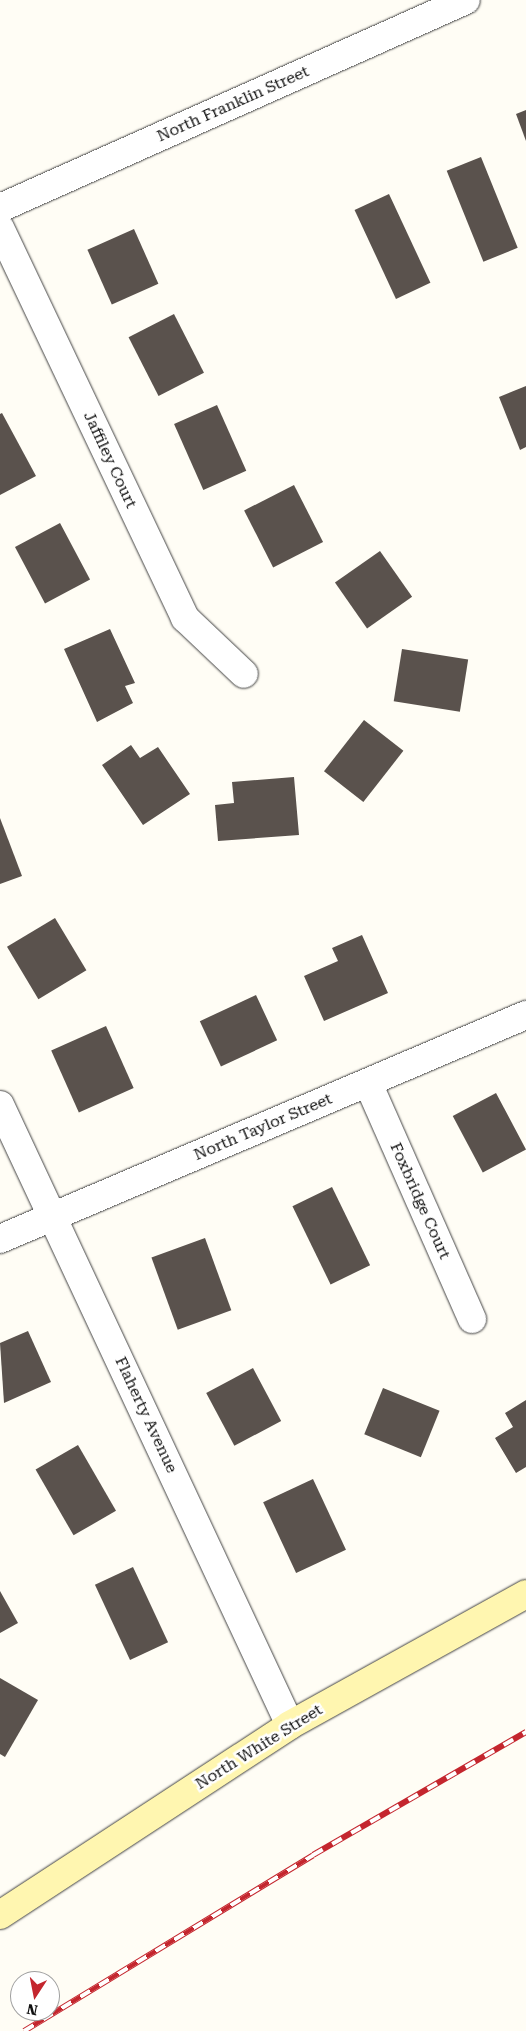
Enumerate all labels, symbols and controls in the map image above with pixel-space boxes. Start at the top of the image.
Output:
street label: North Franklin Street [154,62,312,146]
street label: Jaffiley Court [79,409,141,511]
street label: North Taylor Street [191,1089,335,1165]
street label: Foxbridge Court [386,1140,454,1262]
street label: Flaherty Avenue [111,1354,181,1476]
street label: North White Street [192,1700,326,1794]
north arrow [10,1971,60,2021]
text: N [26,2001,39,2019]

